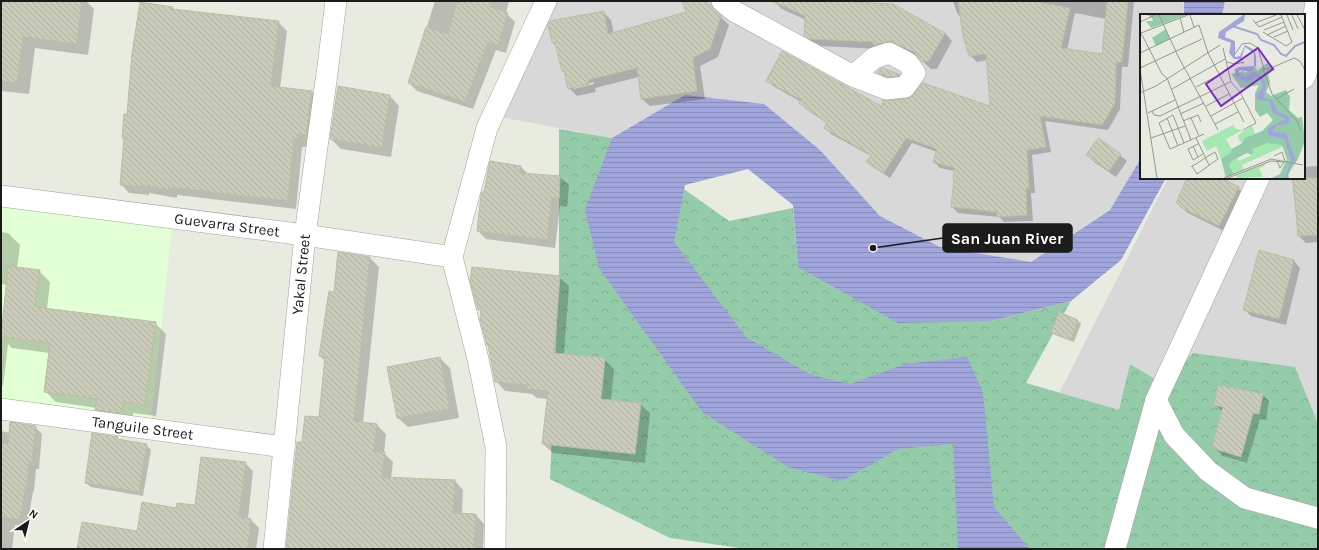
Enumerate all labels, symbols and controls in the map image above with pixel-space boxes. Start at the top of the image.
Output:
inset map [1140,14,1305,179]
street label: Guevarra Street [173,209,281,241]
callout: San Juan River [943,224,1072,252]
text: San Juan River [951,229,1064,248]
street label: Yakal Street [288,233,314,316]
street label: Tanguile Street [91,412,195,444]
north arrow [8,502,48,542]
text: N [26,507,40,522]

